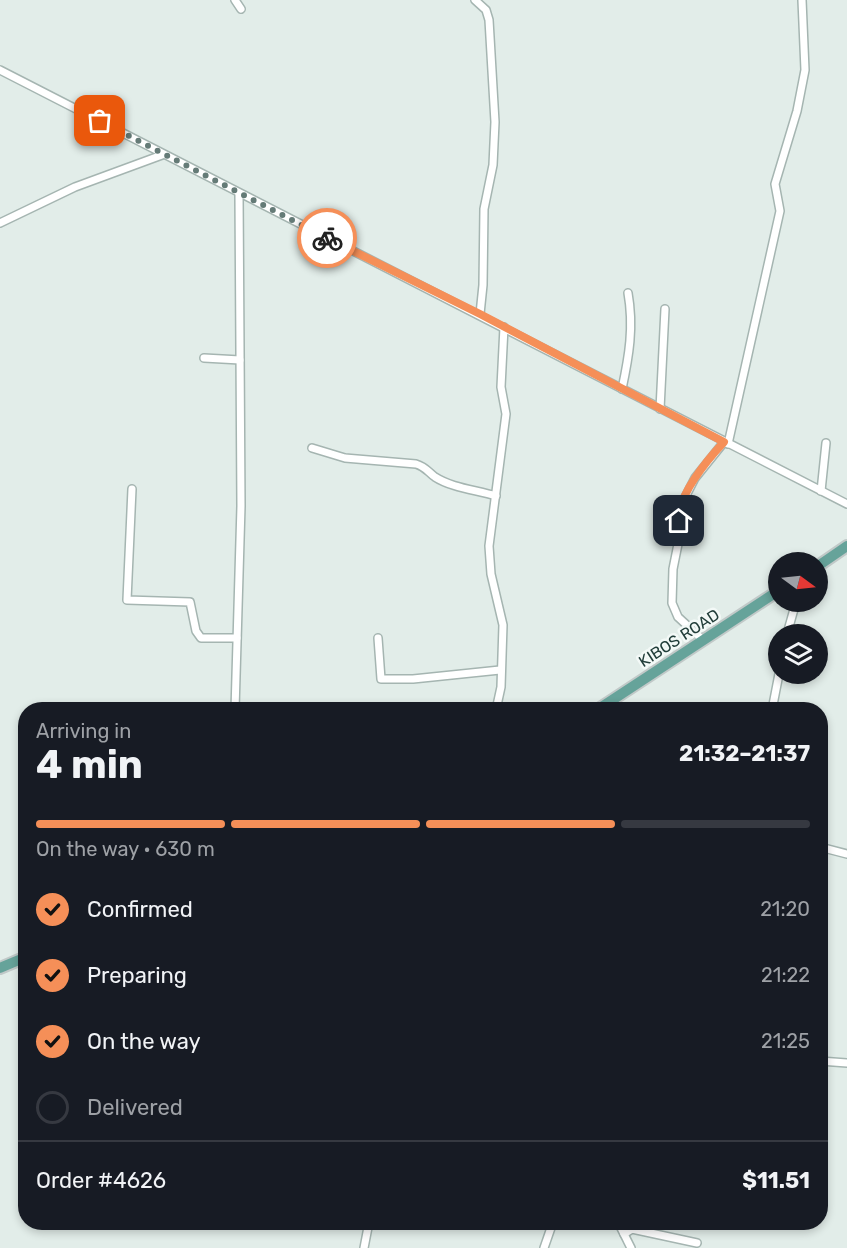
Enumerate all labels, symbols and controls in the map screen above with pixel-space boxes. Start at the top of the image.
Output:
pin [74,95,125,146]
icon: bag [83,104,116,137]
courier [297,208,357,268]
icon: bike [311,222,344,255]
pin [653,495,704,546]
icon: home [662,504,695,537]
north arrow [768,552,828,612]
map controls [768,552,828,684]
street label: KIBOS ROAD [635,605,723,671]
button: layers [768,624,828,684]
text: Arriving in [36,719,131,743]
text: 21:32–21:37 [679,740,810,767]
text: 4 min [36,742,143,788]
text: On the way · 630 m [36,837,215,861]
icon: check [36,893,69,926]
text: Confirmed [87,896,193,923]
text: 21:20 [760,897,810,921]
icon: check [36,959,69,992]
text: Preparing [87,962,187,989]
text: 21:22 [761,963,810,987]
icon: check [36,1025,69,1058]
text: On the way [87,1028,201,1055]
text: 21:25 [761,1029,810,1053]
text: Delivered [87,1094,183,1121]
text: Order #4626 [36,1167,166,1194]
text: $11.51 [742,1167,810,1194]

